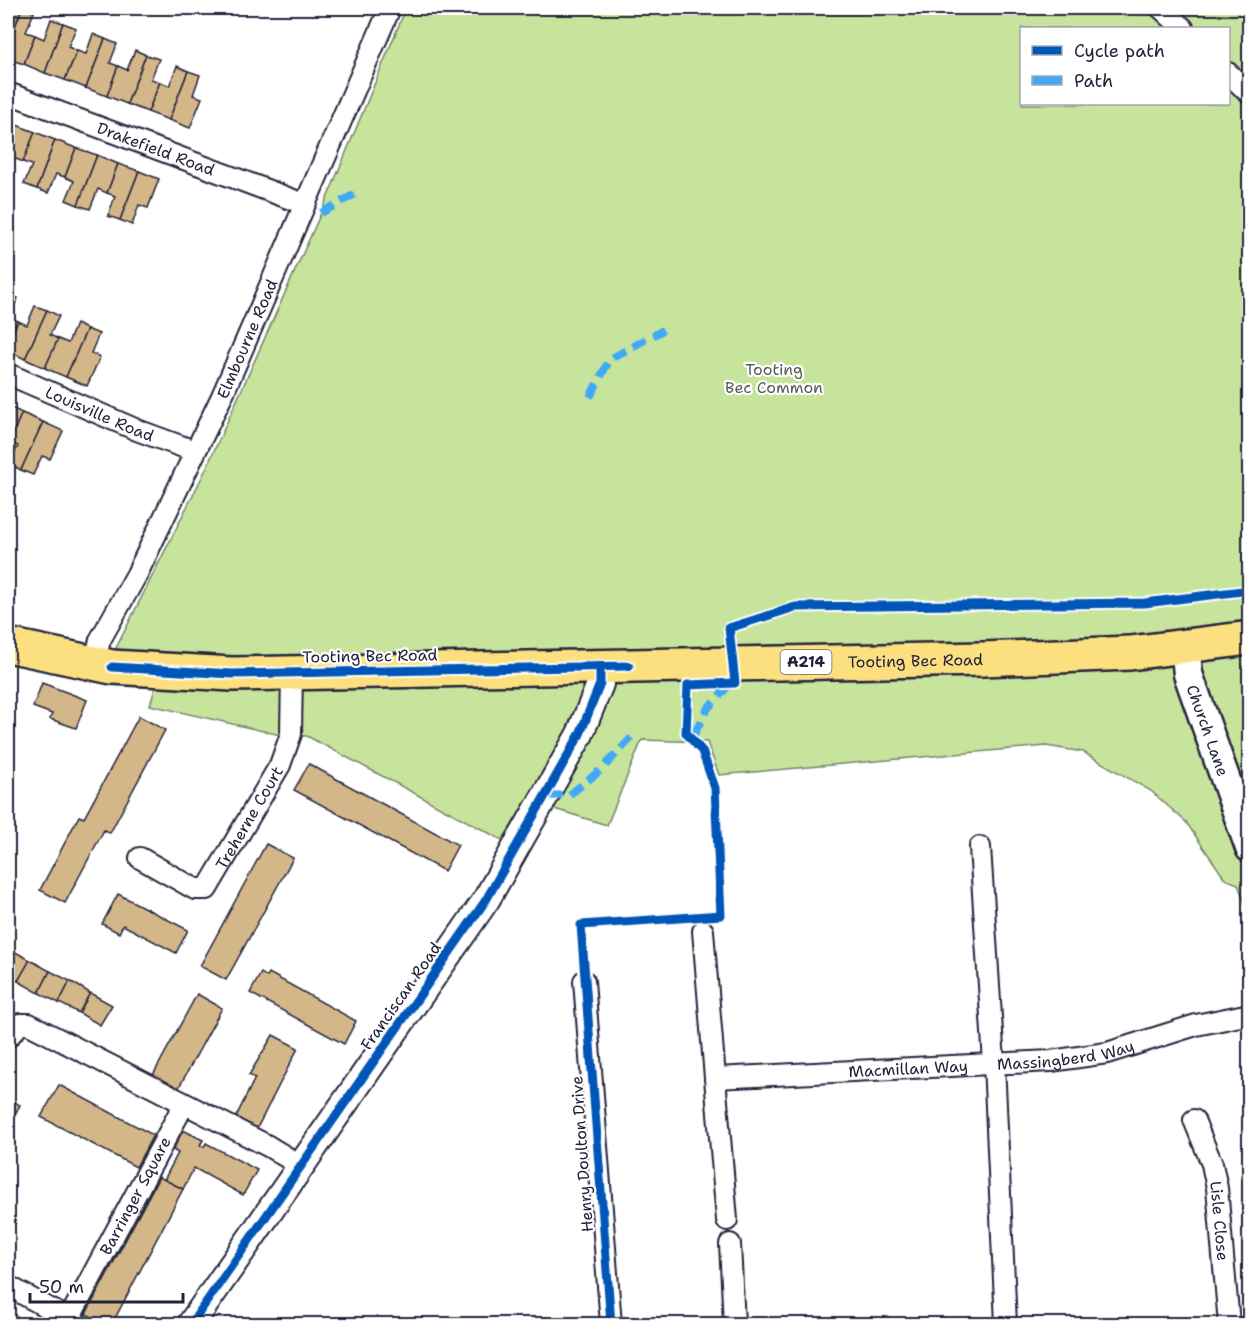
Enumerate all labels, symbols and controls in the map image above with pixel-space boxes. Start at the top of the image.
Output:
legend [1020,27,1230,105]
text: Cycle path [1074,39,1165,63]
text: Path [1074,69,1113,93]
street label: Drakefield Road [94,117,218,180]
street label: Elmbourne Road [212,276,282,402]
park label: Tooting Bec Common [725,359,823,398]
street label: Louisville Road [42,381,157,446]
street label: Tooting Bec Road [302,644,438,668]
street label: Tooting Bec Road [848,649,983,672]
road number: A214 [780,650,832,674]
street label: Church Lane [1182,682,1234,779]
street label: Treherne Court [211,762,288,873]
street label: Franciscan Road [356,938,446,1054]
street label: Massingberd Way [996,1035,1137,1074]
street label: Macmillan Way [848,1055,968,1082]
street label: Henry Doulton Drive [566,1075,598,1233]
street label: Barringer Square [95,1133,175,1258]
street label: Lisle Close [1205,1179,1234,1262]
scale bar [30,1266,183,1304]
text: 50 m [39,1275,84,1299]

